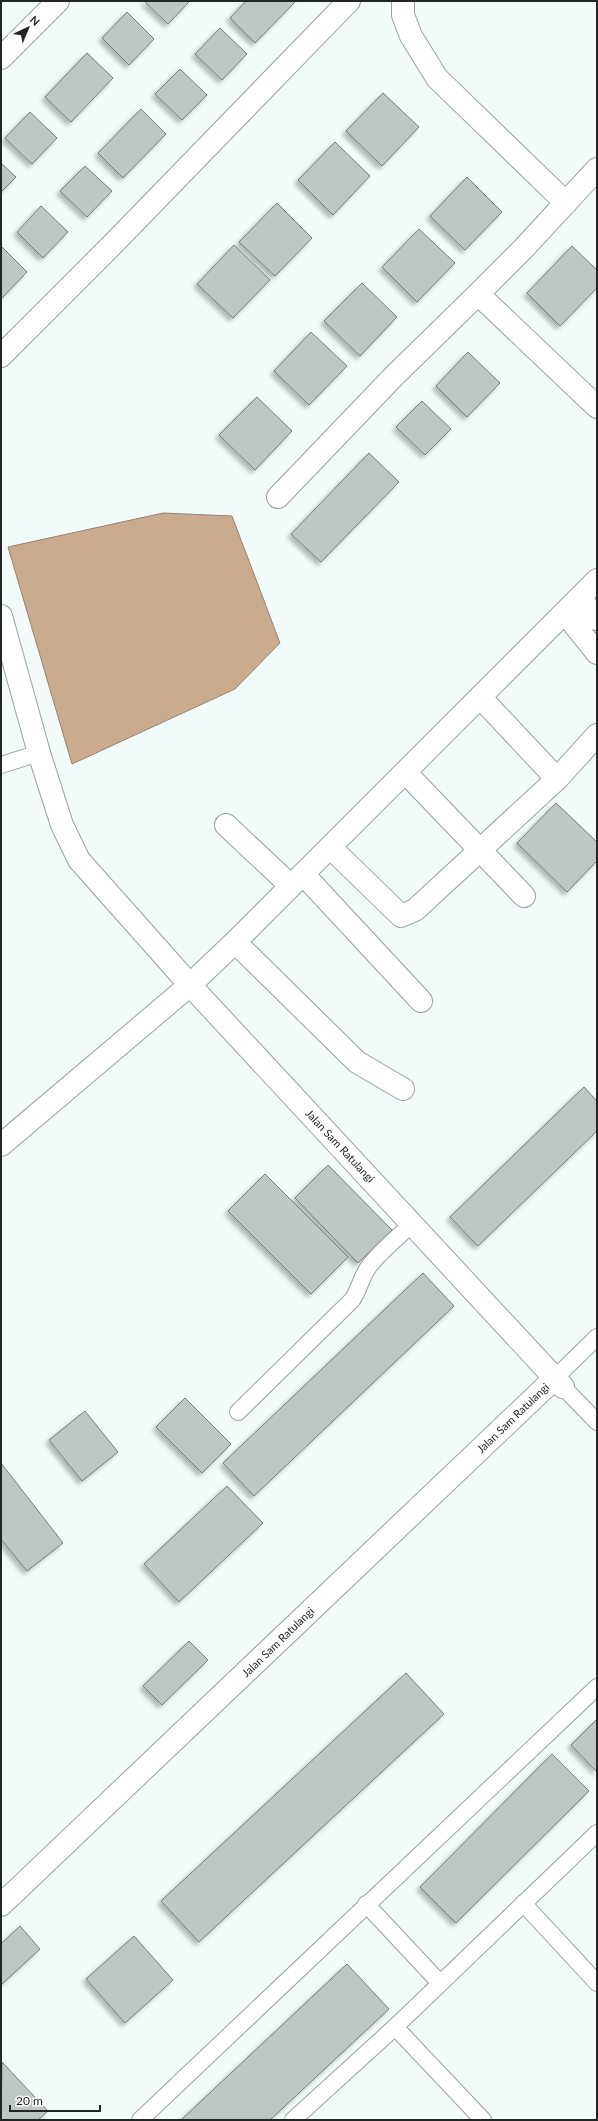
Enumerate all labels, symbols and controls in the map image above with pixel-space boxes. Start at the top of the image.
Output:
north arrow [8,8,48,48]
text: N [28,13,43,28]
street label: Jalan Sam Ratulangi [303,1106,378,1185]
street label: Jalan Sam Ratulangi [474,1380,552,1455]
street label: Jalan Sam Ratulangi [239,1604,317,1679]
scale bar [10,2087,100,2113]
text: 20 m [16,2093,43,2108]

